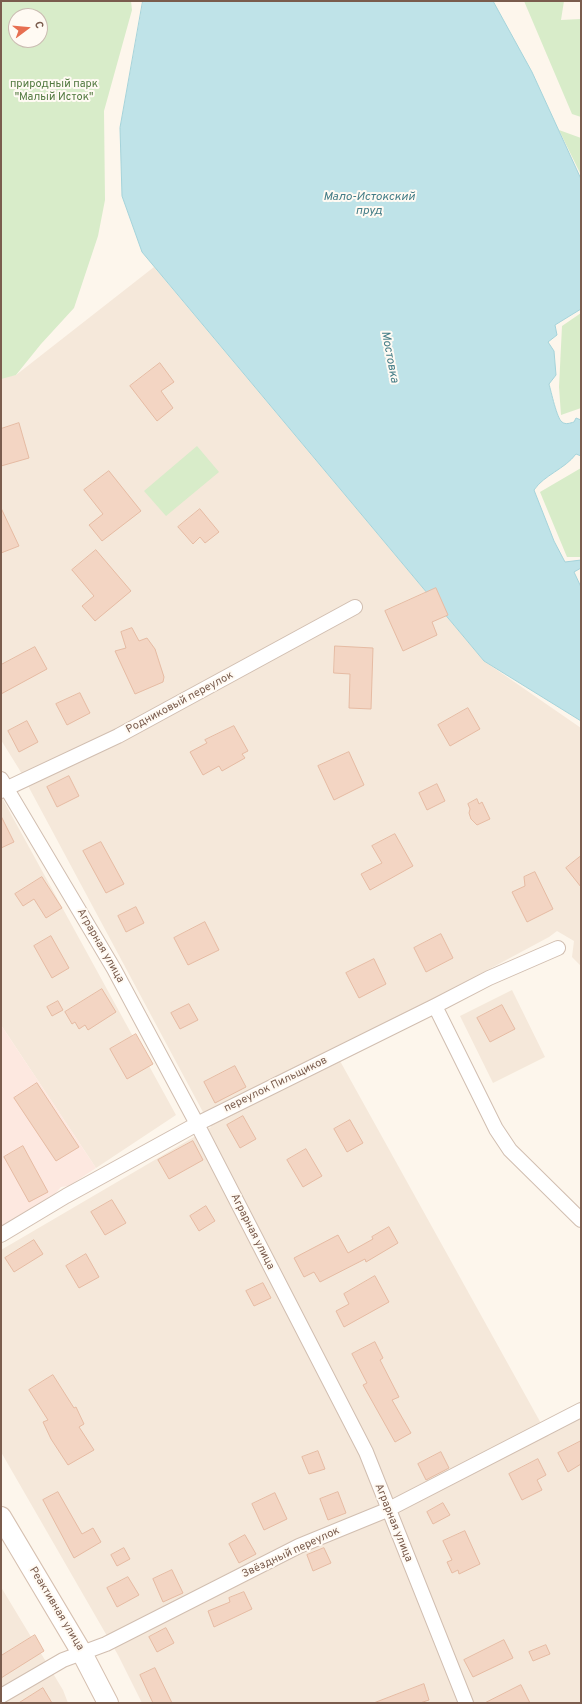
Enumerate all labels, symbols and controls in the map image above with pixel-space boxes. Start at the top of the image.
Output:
north arrow [8,8,48,48]
text: С [31,20,46,30]
park label: природный парк "Малый Исток" [10,78,98,104]
water label: Мало-Истокский пруд [323,191,415,219]
water label: Мостовка [377,330,401,384]
street label: Родниковый переулок [124,669,236,737]
street label: Аграрная улица [73,907,127,985]
street label: переулок Пильщиков [222,1054,330,1116]
street label: Аграрная улица [227,1192,277,1272]
street label: Аграрная улица [371,1482,415,1564]
street label: Звёздный переулок [240,1525,342,1581]
street label: Реактивная улица [26,1565,86,1653]

